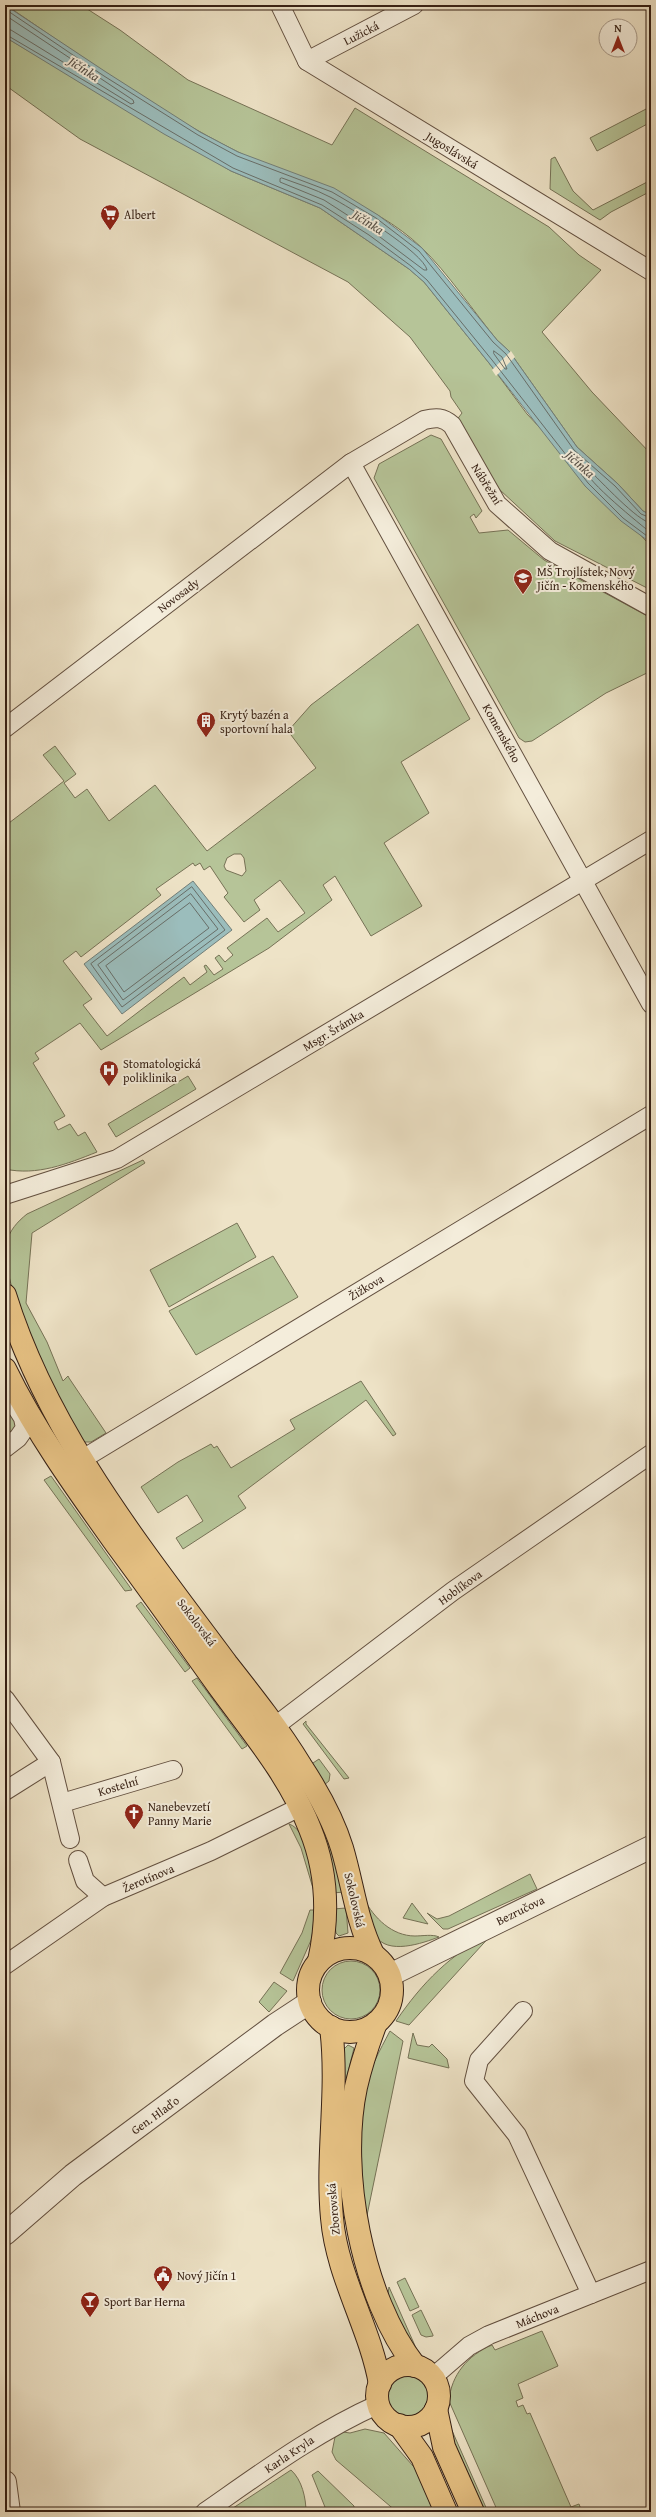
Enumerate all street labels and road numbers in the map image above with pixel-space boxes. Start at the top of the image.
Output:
street label: Lužická [340,17,382,49]
street label: Jugoslávská [421,126,482,173]
street label: Nábřežní [468,460,507,508]
street label: Novosady [154,574,202,616]
street label: Komenského [479,701,525,765]
street label: Msgr. Šrámka [299,1005,367,1055]
street label: Žižkova [345,1270,387,1304]
street label: Hoblíkova [435,1565,486,1609]
street label: Sokolovská [173,1595,221,1650]
street label: Kostelní [96,1772,141,1800]
street label: Žerotínova [120,1859,177,1896]
street label: Sokolovská [340,1871,370,1929]
street label: Bezručova [493,1891,547,1929]
street label: Gen. Hlaďo [127,2092,183,2138]
street label: Zborovská [322,2182,344,2236]
street label: Máchova [513,2300,561,2332]
street label: Karla Kryla [261,2431,317,2477]

